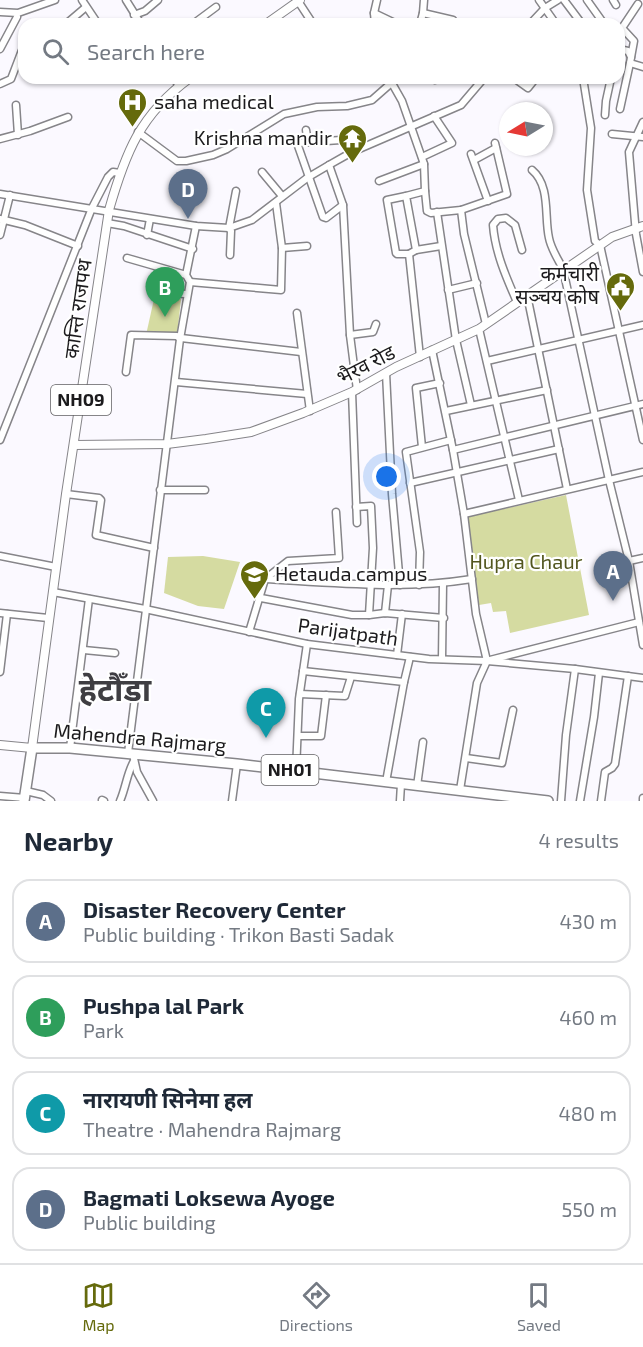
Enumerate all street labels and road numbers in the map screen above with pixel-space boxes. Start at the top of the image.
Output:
street label: कान्ति राजपथ [58,256,96,360]
street label: भैरव रोड [333,339,399,389]
road number: NH09 [51,385,111,415]
street label: Parijatpath [296,612,400,650]
street label: Mahendra Rajmarg [53,717,227,757]
road number: NH01 [262,755,318,785]

